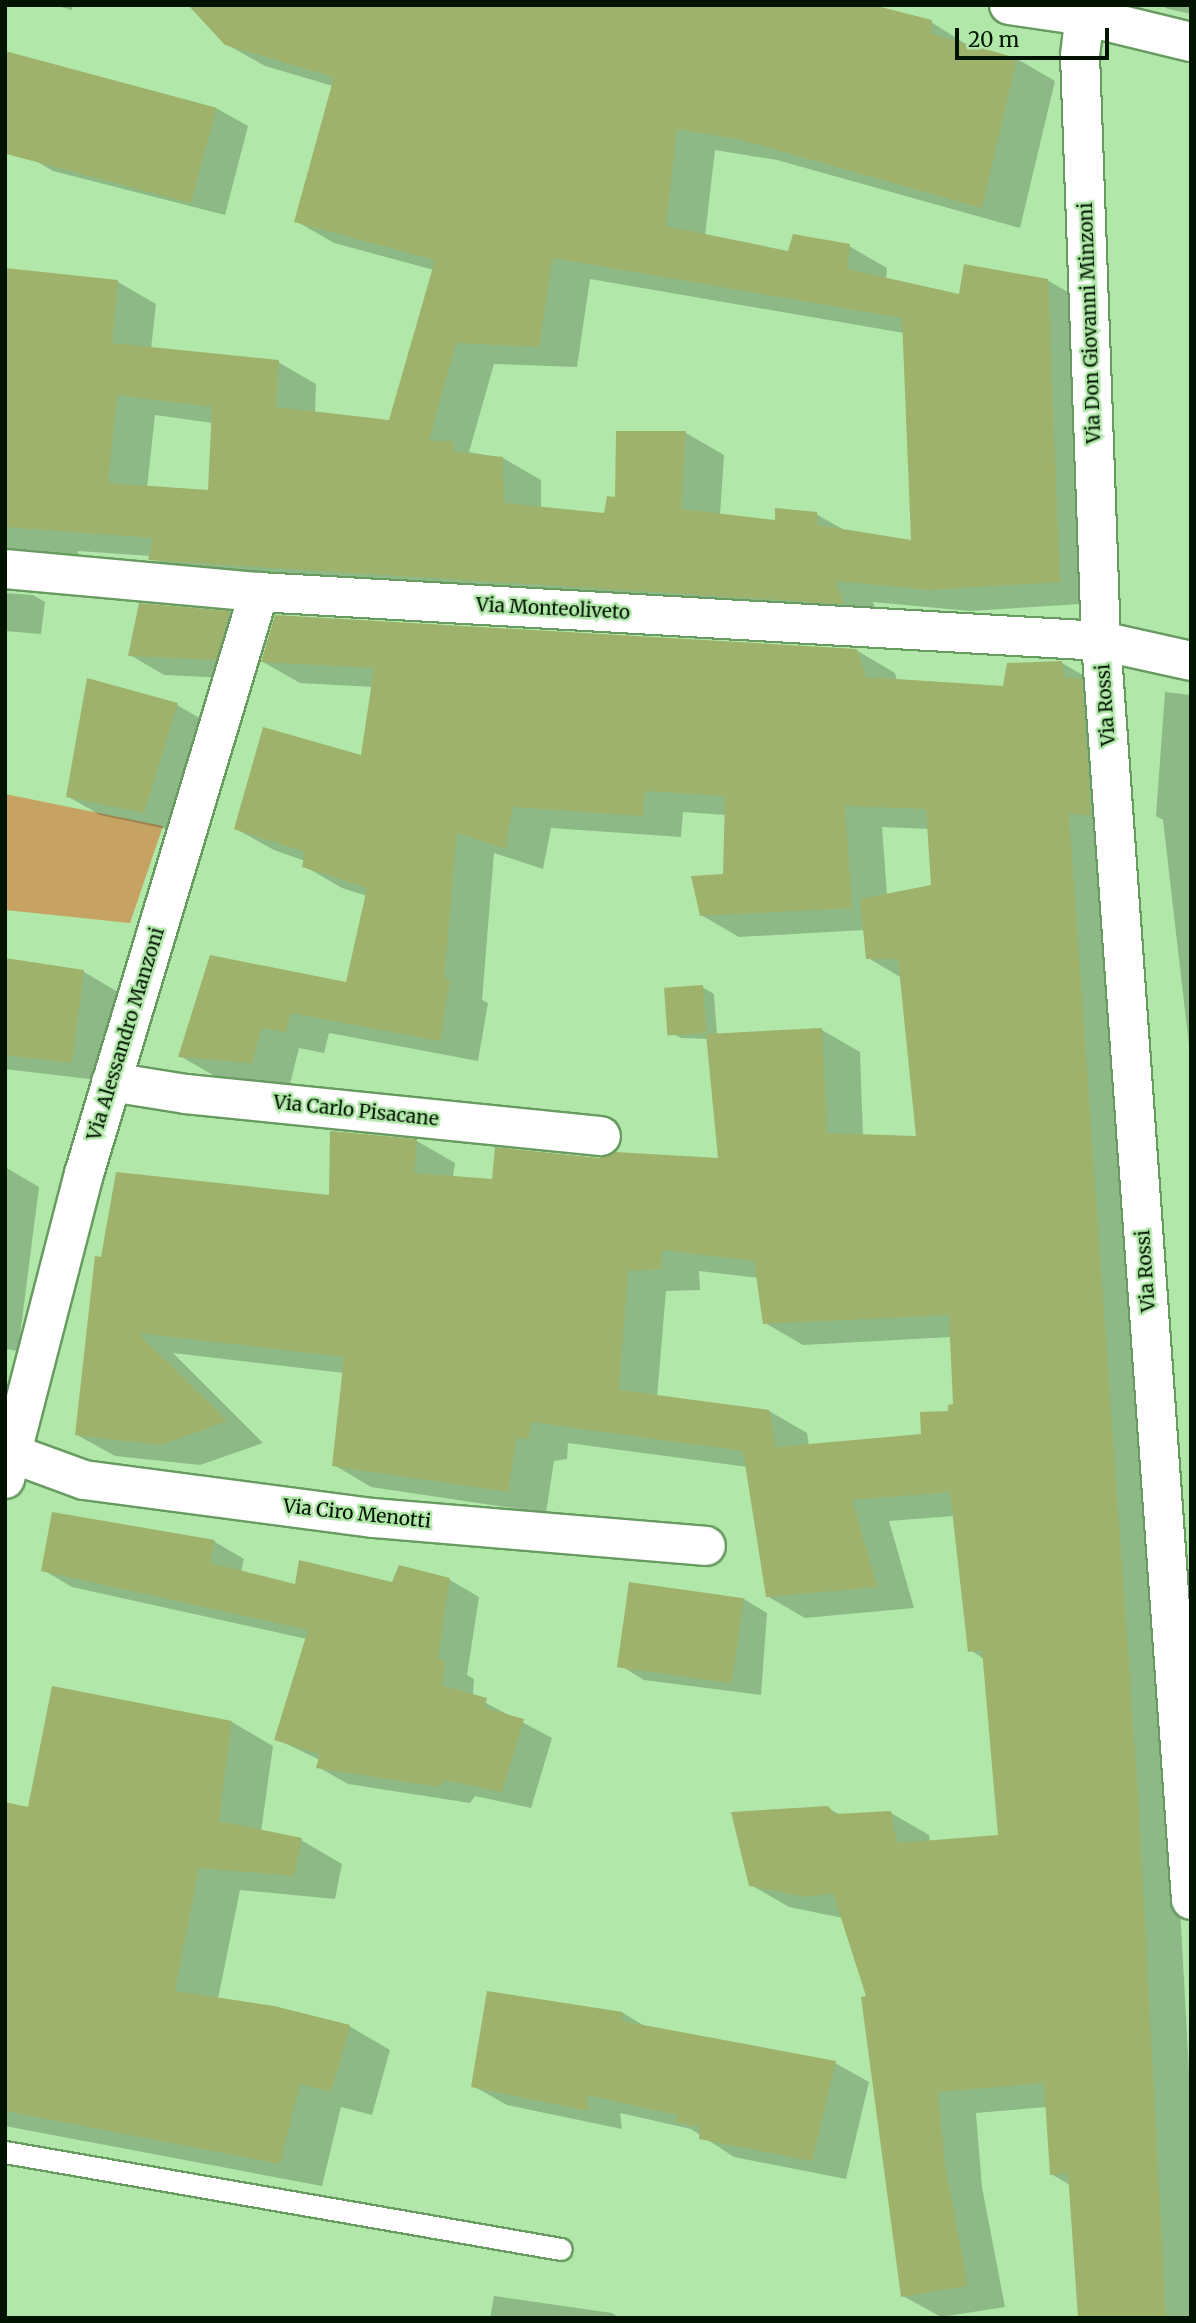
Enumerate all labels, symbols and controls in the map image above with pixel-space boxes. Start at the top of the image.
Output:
scale bar [958,14,1112,58]
text: 20 m [968,26,1019,53]
street label: Via Don Giovanni Minzoni [1074,202,1106,444]
street label: Via Monteoliveto [475,594,631,624]
street label: Via Rossi [1092,663,1120,747]
street label: Via Alessandro Manzoni [83,925,169,1143]
street label: Via Carlo Pisacane [272,1091,440,1131]
street label: Via Rossi [1132,1229,1160,1313]
street label: Via Ciro Menotti [282,1495,432,1533]

